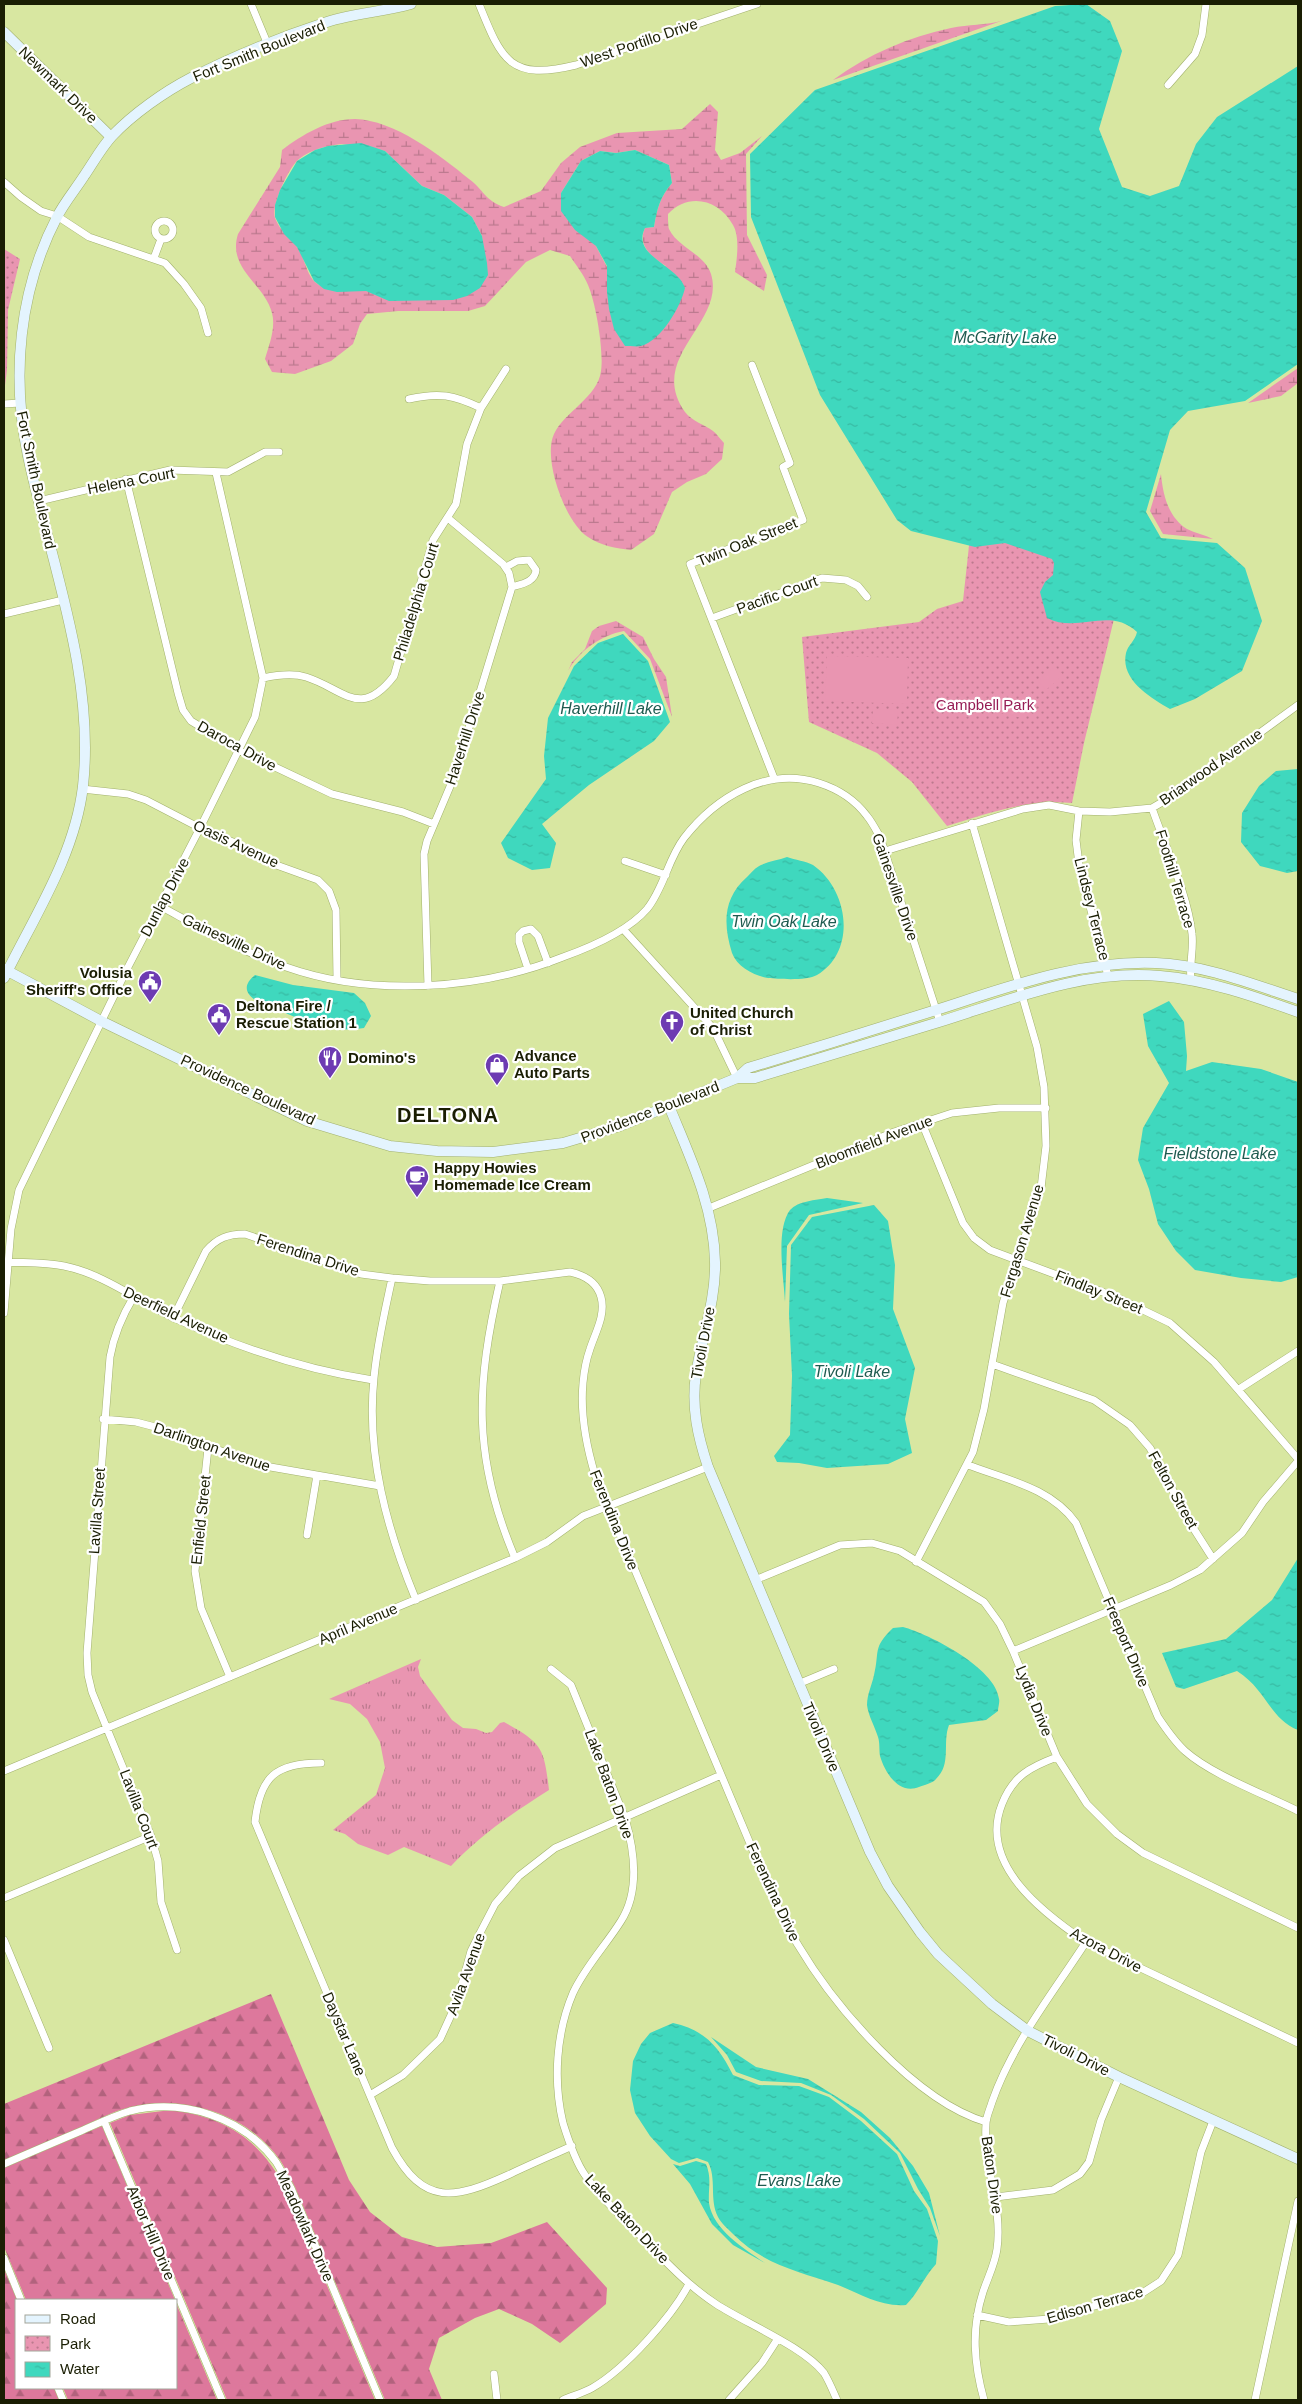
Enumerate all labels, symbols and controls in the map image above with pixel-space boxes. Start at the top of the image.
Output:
street label: West Portillo Drive [578,14,700,71]
street label: Fort Smith Boulevard [190,16,327,85]
street label: Newmark Drive [16,43,101,126]
water label: McGarity Lake [953,329,1057,346]
street label: Fort Smith Boulevard [14,409,59,551]
street label: Helena Court [86,464,177,497]
street label: Twin Oak Street [694,513,800,569]
street label: Philadelphia Court [389,540,442,663]
street label: Pacific Court [734,572,820,617]
street label: Haverhill Drive [441,689,488,787]
park label: Campbell Park [936,696,1035,713]
water label: Haverhill Lake [560,700,662,717]
street label: Daroca Drive [195,717,280,774]
street label: Briarwood Avenue [1156,725,1265,808]
street label: Oasis Avenue [191,816,282,871]
street label: Foothill Terrace [1152,827,1199,930]
street label: Gainesville Drive [869,831,922,943]
street label: Dunlap Drive [137,854,192,939]
street label: Lindsey Terrace [1071,856,1114,962]
street label: Gainesville Drive [180,910,289,973]
water label: Twin Oak Lake [731,913,837,930]
place label: Volusia Sheriff's Office [26,964,133,998]
public building icon: Volusia Sheriff's Office [137,969,163,1003]
place label: Deltona Fire / Rescue Station 1 [236,997,357,1031]
public building icon: Deltona Fire / Rescue Station 1 [206,1002,232,1036]
place label: United Church of Christ [690,1004,793,1038]
church icon: United Church of Christ [659,1009,685,1043]
restaurant icon: Domino's [317,1045,343,1079]
place label: Advance Auto Parts [514,1047,590,1081]
place label: Domino's [348,1049,416,1066]
street label: Providence Boulevard [178,1051,318,1128]
shop icon: Advance Auto Parts [484,1052,510,1086]
street label: Providence Boulevard [578,1077,721,1146]
district label: DELTONA [397,1104,499,1126]
street label: Bloomfield Avenue [813,1111,935,1172]
water label: Fieldstone Lake [1164,1145,1277,1162]
place label: Happy Howies Homemade Ice Cream [434,1159,591,1193]
cafe icon: Happy Howies Homemade Ice Cream [404,1164,430,1198]
street label: Fergason Avenue [996,1182,1047,1299]
street label: Ferendina Drive [255,1230,362,1279]
street label: Findlay Street [1053,1266,1146,1317]
street label: Deerfield Avenue [121,1283,231,1346]
street label: Tivoli Drive [687,1305,718,1381]
water label: Tivoli Lake [814,1363,890,1380]
street label: Darlington Avenue [152,1419,273,1474]
street label: Felton Street [1145,1448,1202,1532]
street label: Lavilla Street [85,1466,108,1555]
street label: Ferendina Drive [587,1467,642,1572]
street label: Enfield Street [187,1473,214,1566]
street label: Freeport Drive [1100,1594,1153,1689]
street label: April Avenue [316,1599,400,1648]
street label: Lydia Drive [1013,1663,1056,1739]
street label: Tivoli Drive [799,1700,844,1774]
street label: Lake Baton Drive [582,1727,637,1841]
street label: Lavilla Court [117,1767,163,1852]
street label: Ferendina Drive [743,1840,804,1944]
street label: Azora Drive [1068,1924,1145,1975]
street label: Avila Avenue [443,1930,488,2017]
street label: Daystar Lane [319,1989,370,2078]
street label: Tivoli Drive [1040,2030,1113,2079]
street label: Baton Drive [979,2135,1006,2215]
street label: Meadowlark Drive [273,2168,338,2284]
street label: Lake Baton Drive [582,2171,673,2267]
water label: Evans Lake [757,2172,841,2189]
street label: Arbor Hill Drive [124,2183,179,2283]
street label: Edison Terrace [1045,2283,1145,2326]
legend [15,2299,178,2389]
text: Road [60,2310,96,2327]
text: Park [60,2335,91,2352]
text: Water [60,2360,99,2377]

